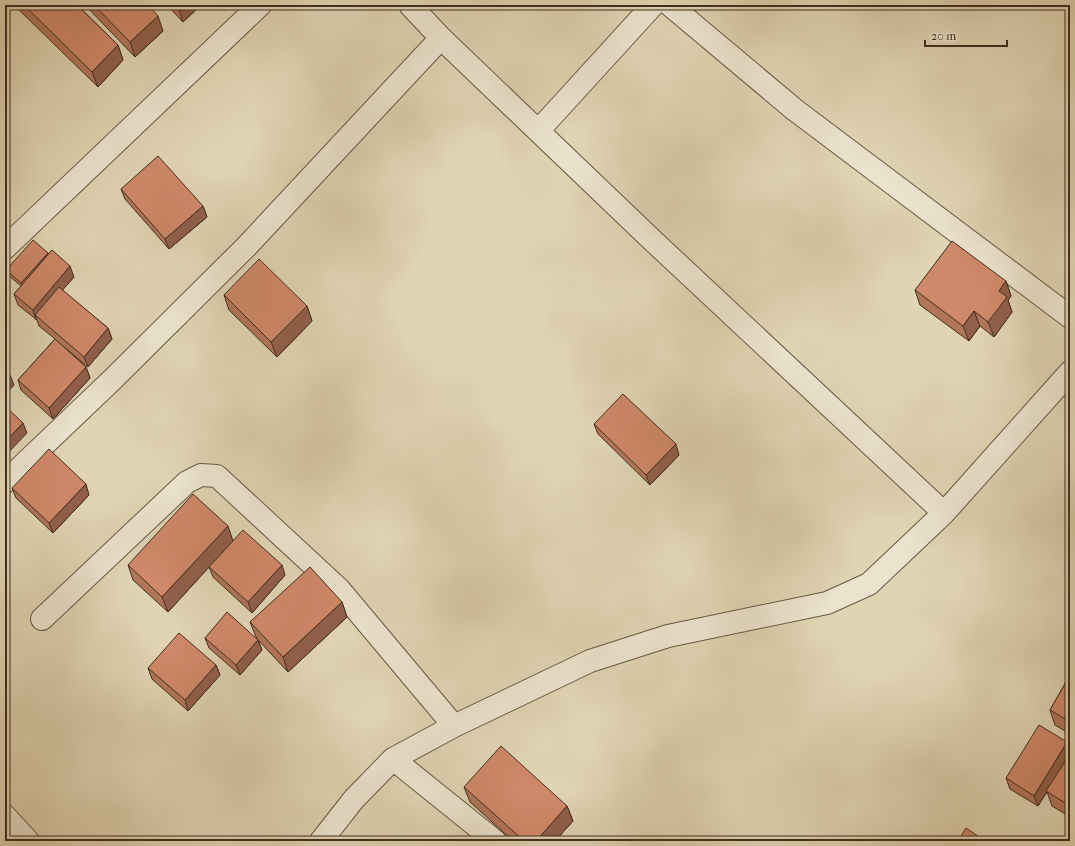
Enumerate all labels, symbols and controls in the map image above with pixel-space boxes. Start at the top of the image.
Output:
scale bar [925,22,1007,48]
text: 20 m [931,29,956,43]

